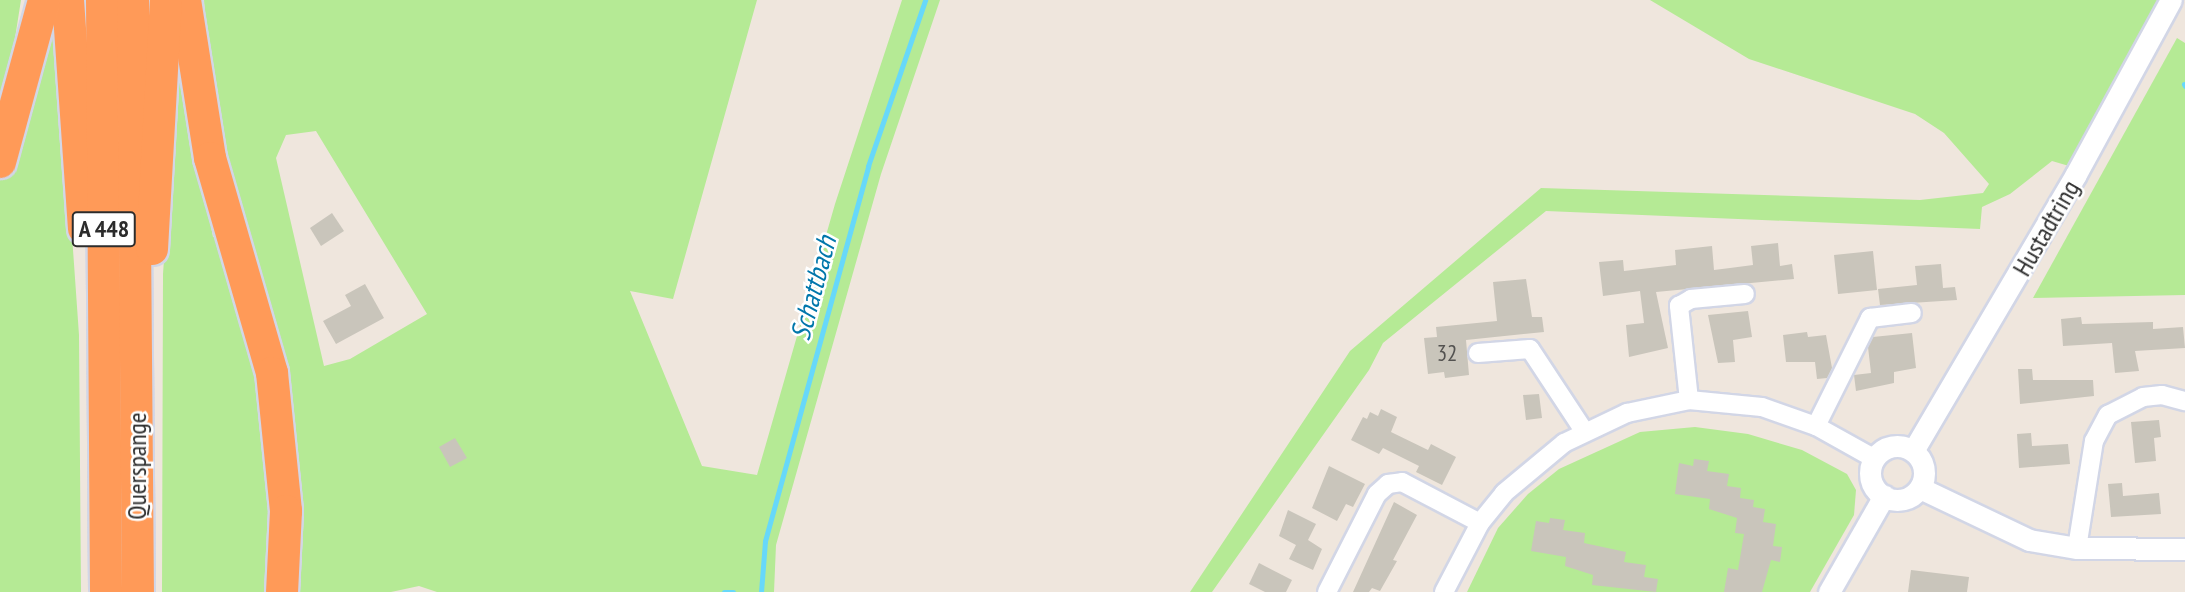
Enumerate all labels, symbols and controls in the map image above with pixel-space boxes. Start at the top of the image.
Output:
street label: Hustadtring [2006,175,2086,281]
road number: A 448 [71,209,137,250]
water label: Schattbach [783,232,843,344]
house number: 32 [1437,339,1457,367]
street label: Querspange [121,412,153,520]

